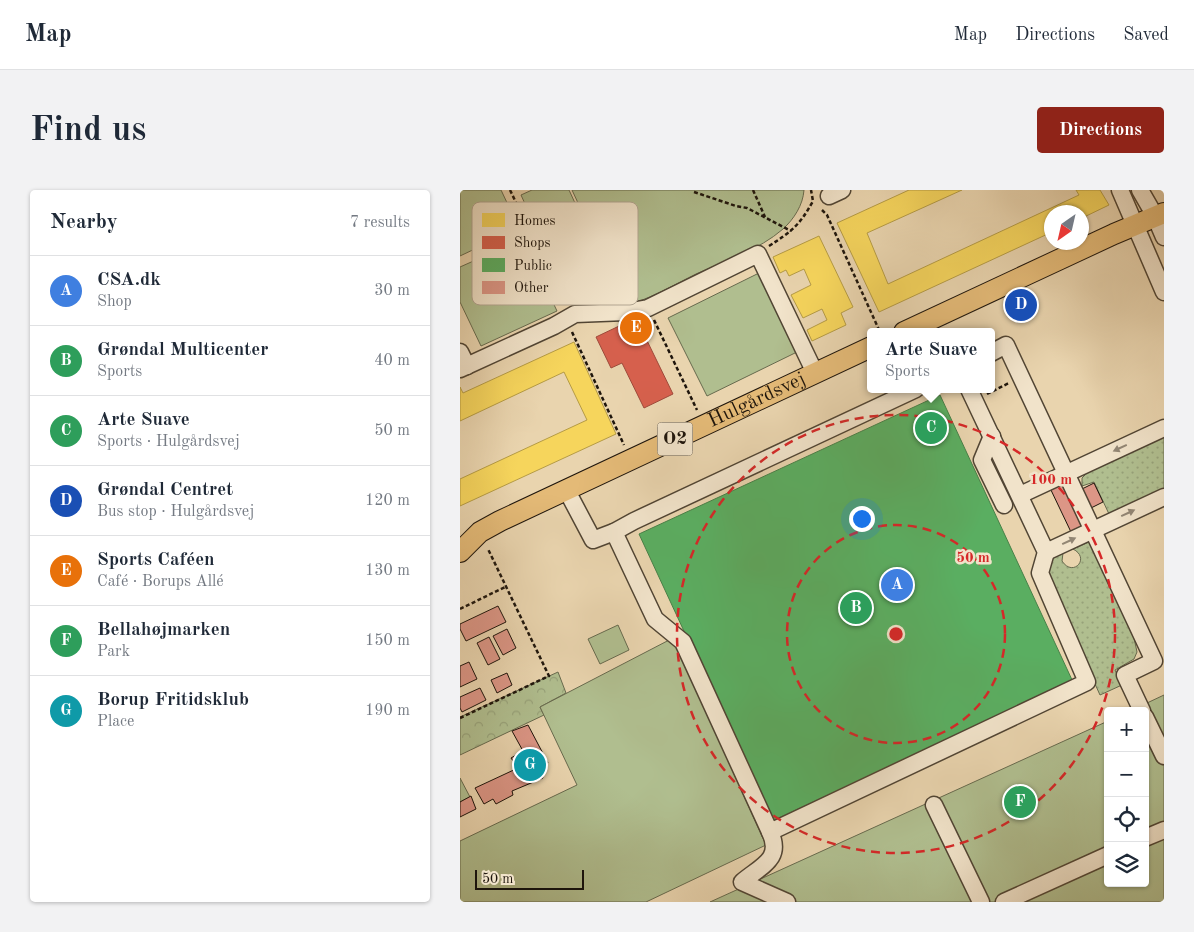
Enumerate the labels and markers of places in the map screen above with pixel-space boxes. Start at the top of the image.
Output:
pin: D [1005,286,1037,324]
pin: E [620,309,652,347]
pin: C [915,409,947,447]
pin: A [881,566,913,604]
pin: B [840,589,872,627]
centre of rings [887,625,905,643]
pin: G [514,746,546,784]
pin: F [1004,783,1036,821]

